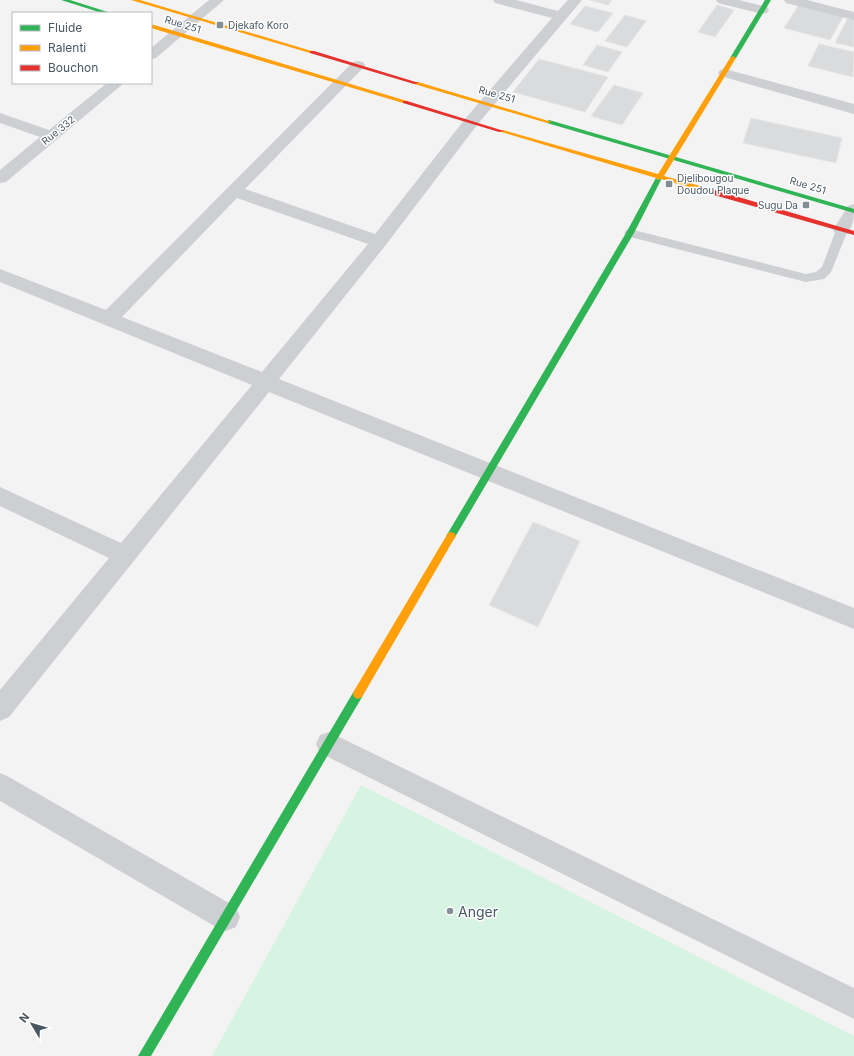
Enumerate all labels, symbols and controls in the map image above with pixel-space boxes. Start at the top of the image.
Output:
legend [12,12,152,84]
street label: Rue 251 [163,13,203,35]
place label: Djekafo Koro [228,19,289,31]
text: Fluide [48,20,82,35]
marker: Djekafo Koro [215,20,225,30]
text: Ralenti [48,40,86,55]
text: Bouchon [48,60,98,75]
street label: Rue 251 [477,83,517,105]
street label: Rue 332 [39,113,77,147]
place label: Djelibougou Doudou Plaque [677,172,749,196]
street label: Rue 251 [788,174,828,196]
marker: Djelibougou Doudou Plaque [664,179,674,189]
place label: Sugu Da [758,199,798,211]
marker: Sugu Da [801,200,811,210]
place label: Anger [458,903,498,920]
marker: Anger [445,906,455,916]
north arrow [12,1004,52,1044]
text: N [16,1010,32,1025]

